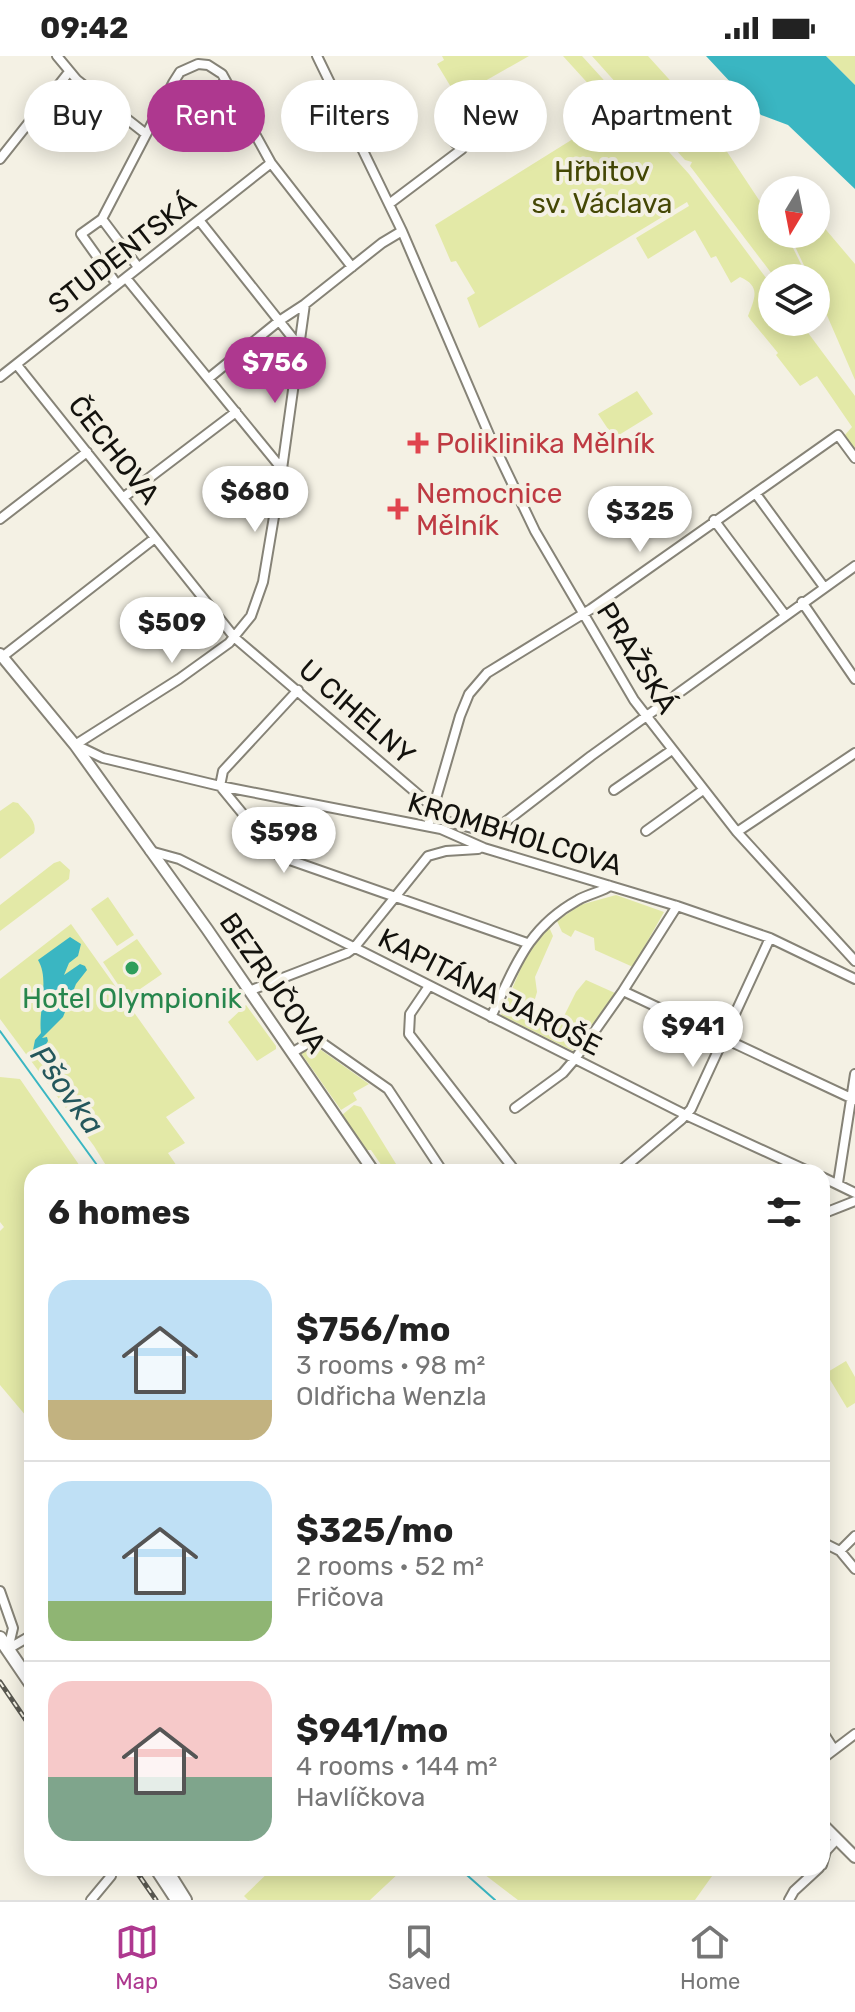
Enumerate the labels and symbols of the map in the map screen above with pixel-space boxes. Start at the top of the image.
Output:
park label: Hřbitov sv. Václava [532,155,673,220]
north arrow [758,176,830,248]
street label: STUDENTSKÁ [42,185,202,321]
pin: $756 [228,337,322,405]
street label: ČECHOVA [62,389,167,511]
place label: Poliklinika Mělník [436,427,655,460]
marker: Poliklinika Mělník [407,432,429,454]
pin: $680 [208,466,302,534]
place label: Nemocnice Mělník [416,477,562,542]
pin: $325 [593,486,687,554]
marker: Nemocnice Mělník [387,498,409,520]
street label: PRAŽSKÁ [590,596,684,720]
pin: $509 [125,597,219,665]
street label: U CIHELNY [292,653,422,771]
street label: KROMBHOLCOVA [404,786,626,882]
pin: $598 [237,807,331,875]
street label: BEZRUČOVA [213,907,333,1060]
street label: KAPITÁNA JAROŠE [373,921,607,1063]
marker: Hotel Olympionik [123,959,141,977]
place label: Hotel Olympionik [22,982,243,1015]
pin: $941 [646,1001,740,1069]
water label: Pšovka [23,1039,111,1141]

